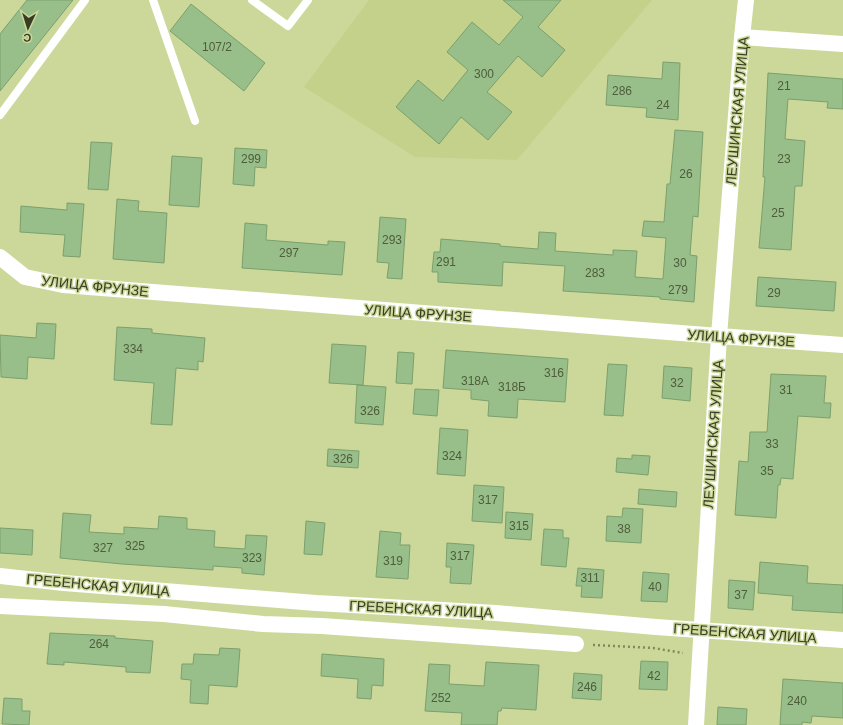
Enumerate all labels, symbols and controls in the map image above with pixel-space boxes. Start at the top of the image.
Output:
north arrow [8,8,48,48]
text: С [23,32,32,44]
street label: ЛЕУШИНСКАЯ УЛИЦА [723,35,752,186]
house number: 107/2 [202,40,232,54]
house number: 300 [474,67,494,81]
house number: 21 [777,79,791,93]
house number: 286 [612,84,632,98]
house number: 24 [656,98,670,112]
house number: 299 [241,152,261,166]
house number: 23 [777,152,791,166]
house number: 26 [679,167,693,181]
house number: 25 [771,206,785,220]
house number: 293 [382,233,402,247]
house number: 297 [279,246,299,260]
house number: 291 [436,255,456,269]
house number: 30 [673,256,687,270]
house number: 283 [585,266,605,280]
street label: УЛИЦА ФРУНЗЕ [41,272,149,300]
house number: 279 [668,283,688,297]
house number: 29 [767,286,781,300]
street label: УЛИЦА ФРУНЗЕ [364,301,472,325]
street label: УЛИЦА ФРУНЗЕ [687,326,795,350]
house number: 334 [123,342,143,356]
street label: ЛЕУШИНСКАЯ УЛИЦА [700,358,726,509]
house number: 316 [544,366,564,380]
house number: 318А [461,374,489,388]
house number: 32 [670,376,684,390]
house number: 318Б [498,380,526,394]
house number: 31 [779,383,793,397]
house number: 326 [360,404,380,418]
house number: 33 [765,437,779,451]
house number: 324 [442,449,462,463]
house number: 326 [333,452,353,466]
house number: 35 [760,464,774,478]
house number: 317 [478,493,498,507]
house number: 315 [509,519,529,533]
house number: 38 [617,522,631,536]
house number: 325 [125,539,145,553]
house number: 327 [93,541,113,555]
house number: 317 [450,549,470,563]
house number: 323 [242,551,262,565]
house number: 319 [383,554,403,568]
street label: ГРЕБЕНСКАЯ УЛИЦА [26,571,171,599]
house number: 311 [580,571,600,585]
house number: 40 [648,580,662,594]
house number: 37 [734,588,748,602]
street label: ГРЕБЕНСКАЯ УЛИЦА [349,597,494,621]
street label: ГРЕБЕНСКАЯ УЛИЦА [673,620,818,646]
house number: 264 [89,637,109,651]
house number: 42 [647,669,661,683]
house number: 246 [577,680,597,694]
house number: 252 [431,691,451,705]
house number: 240 [787,694,807,708]

